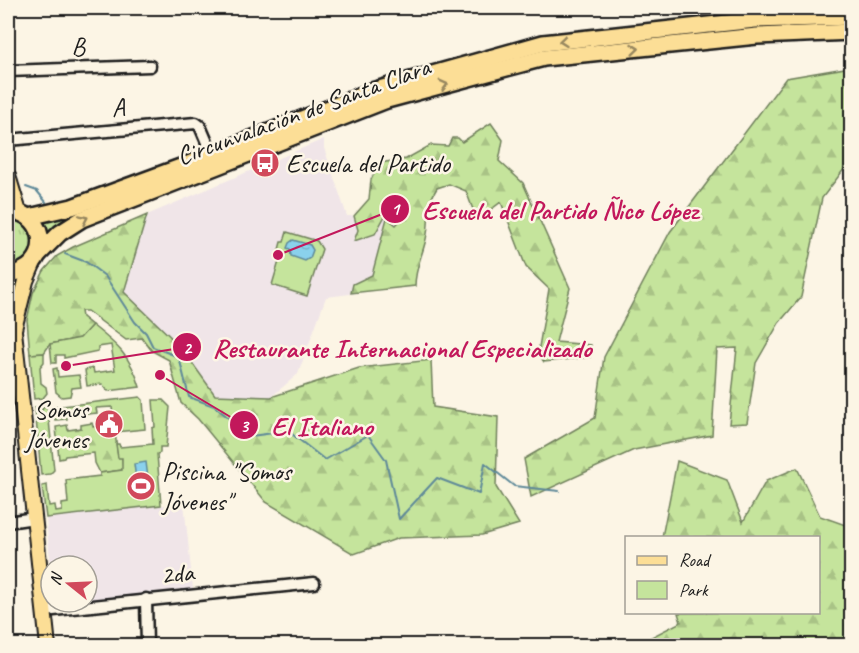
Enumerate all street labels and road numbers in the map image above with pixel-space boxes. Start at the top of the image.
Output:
street label: B [71,30,87,63]
street label: Circunvalación de Santa Clara [172,50,436,173]
street label: A [110,90,128,125]
street label: 2da [159,555,197,592]

